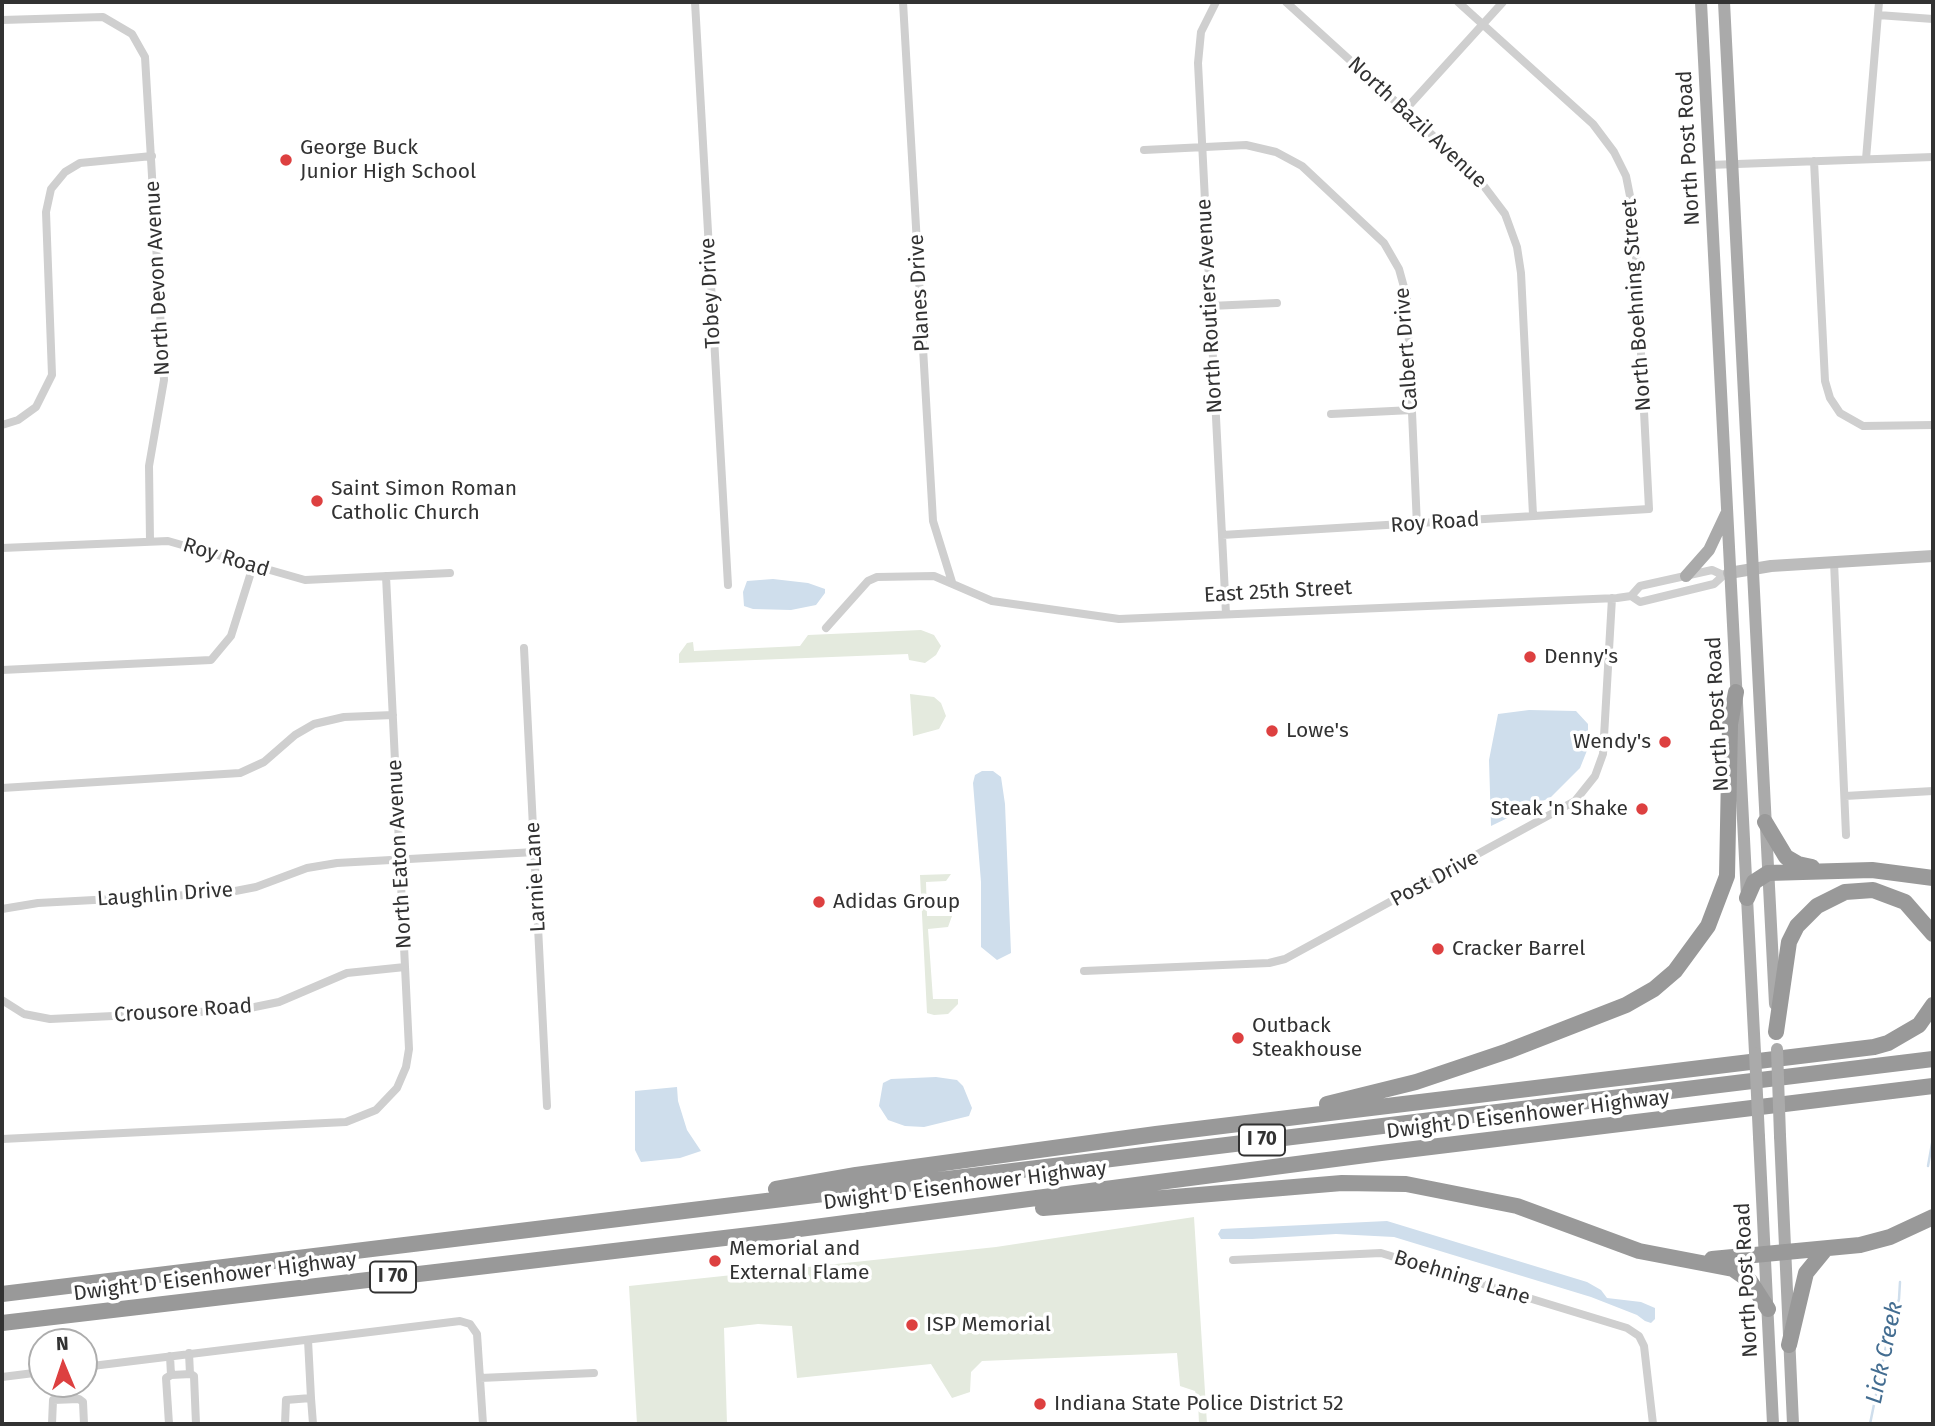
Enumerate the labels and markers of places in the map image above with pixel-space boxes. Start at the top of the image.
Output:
place label: George Buck Junior High School [300,135,476,185]
marker: George Buck Junior High School [278,152,294,168]
place label: Saint Simon Roman Catholic Church [331,476,517,526]
marker: Saint Simon Roman Catholic Church [309,493,325,509]
place label: Denny's [1544,644,1618,670]
marker: Denny's [1522,649,1538,665]
place label: Lowe's [1286,718,1349,744]
marker: Lowe's [1264,723,1280,739]
place label: Wendy's [1573,729,1651,755]
marker: Wendy's [1657,734,1673,750]
place label: Steak 'n Shake [1491,796,1628,822]
marker: Steak 'n Shake [1634,801,1650,817]
place label: Adidas Group [833,889,960,915]
marker: Adidas Group [811,894,827,910]
place label: Cracker Barrel [1452,936,1585,962]
marker: Cracker Barrel [1430,941,1446,957]
place label: Outback Steakhouse [1252,1013,1362,1063]
marker: Outback Steakhouse [1230,1030,1246,1046]
place label: Memorial and External Flame [729,1236,869,1286]
marker: Memorial and External Flame [707,1253,723,1269]
place label: ISP Memorial [926,1312,1051,1338]
marker: ISP Memorial [904,1317,920,1333]
place label: Indiana State Police District 52 [1054,1391,1344,1417]
marker: Indiana State Police District 52 [1032,1396,1048,1412]

